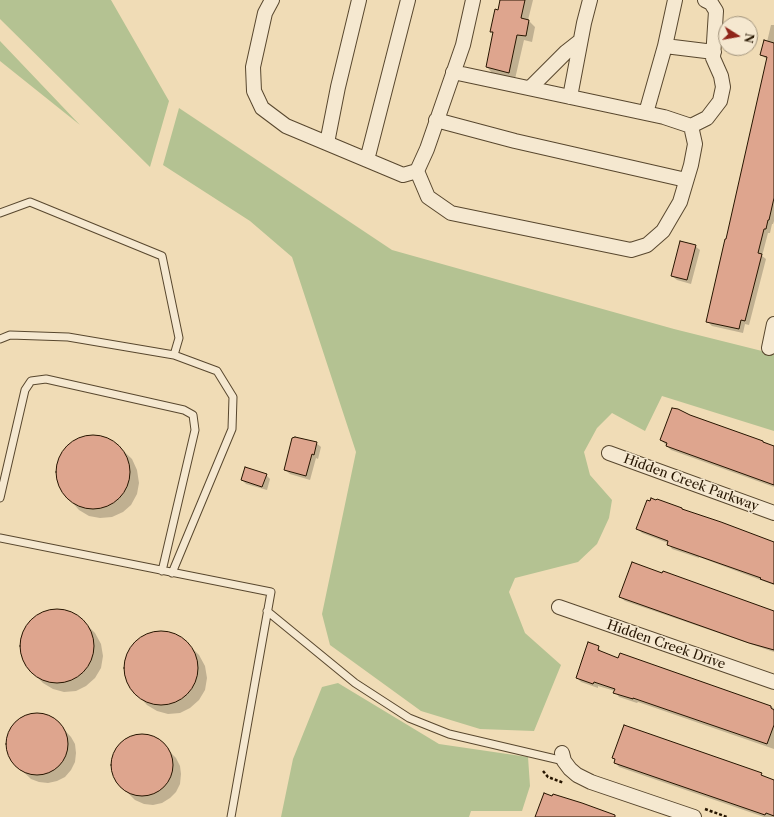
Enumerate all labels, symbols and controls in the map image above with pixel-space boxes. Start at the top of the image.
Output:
north arrow [718,16,758,56]
text: N [741,32,757,44]
street label: Hidden Creek Parkway [621,451,761,515]
street label: Hidden Creek Drive [605,617,727,673]

